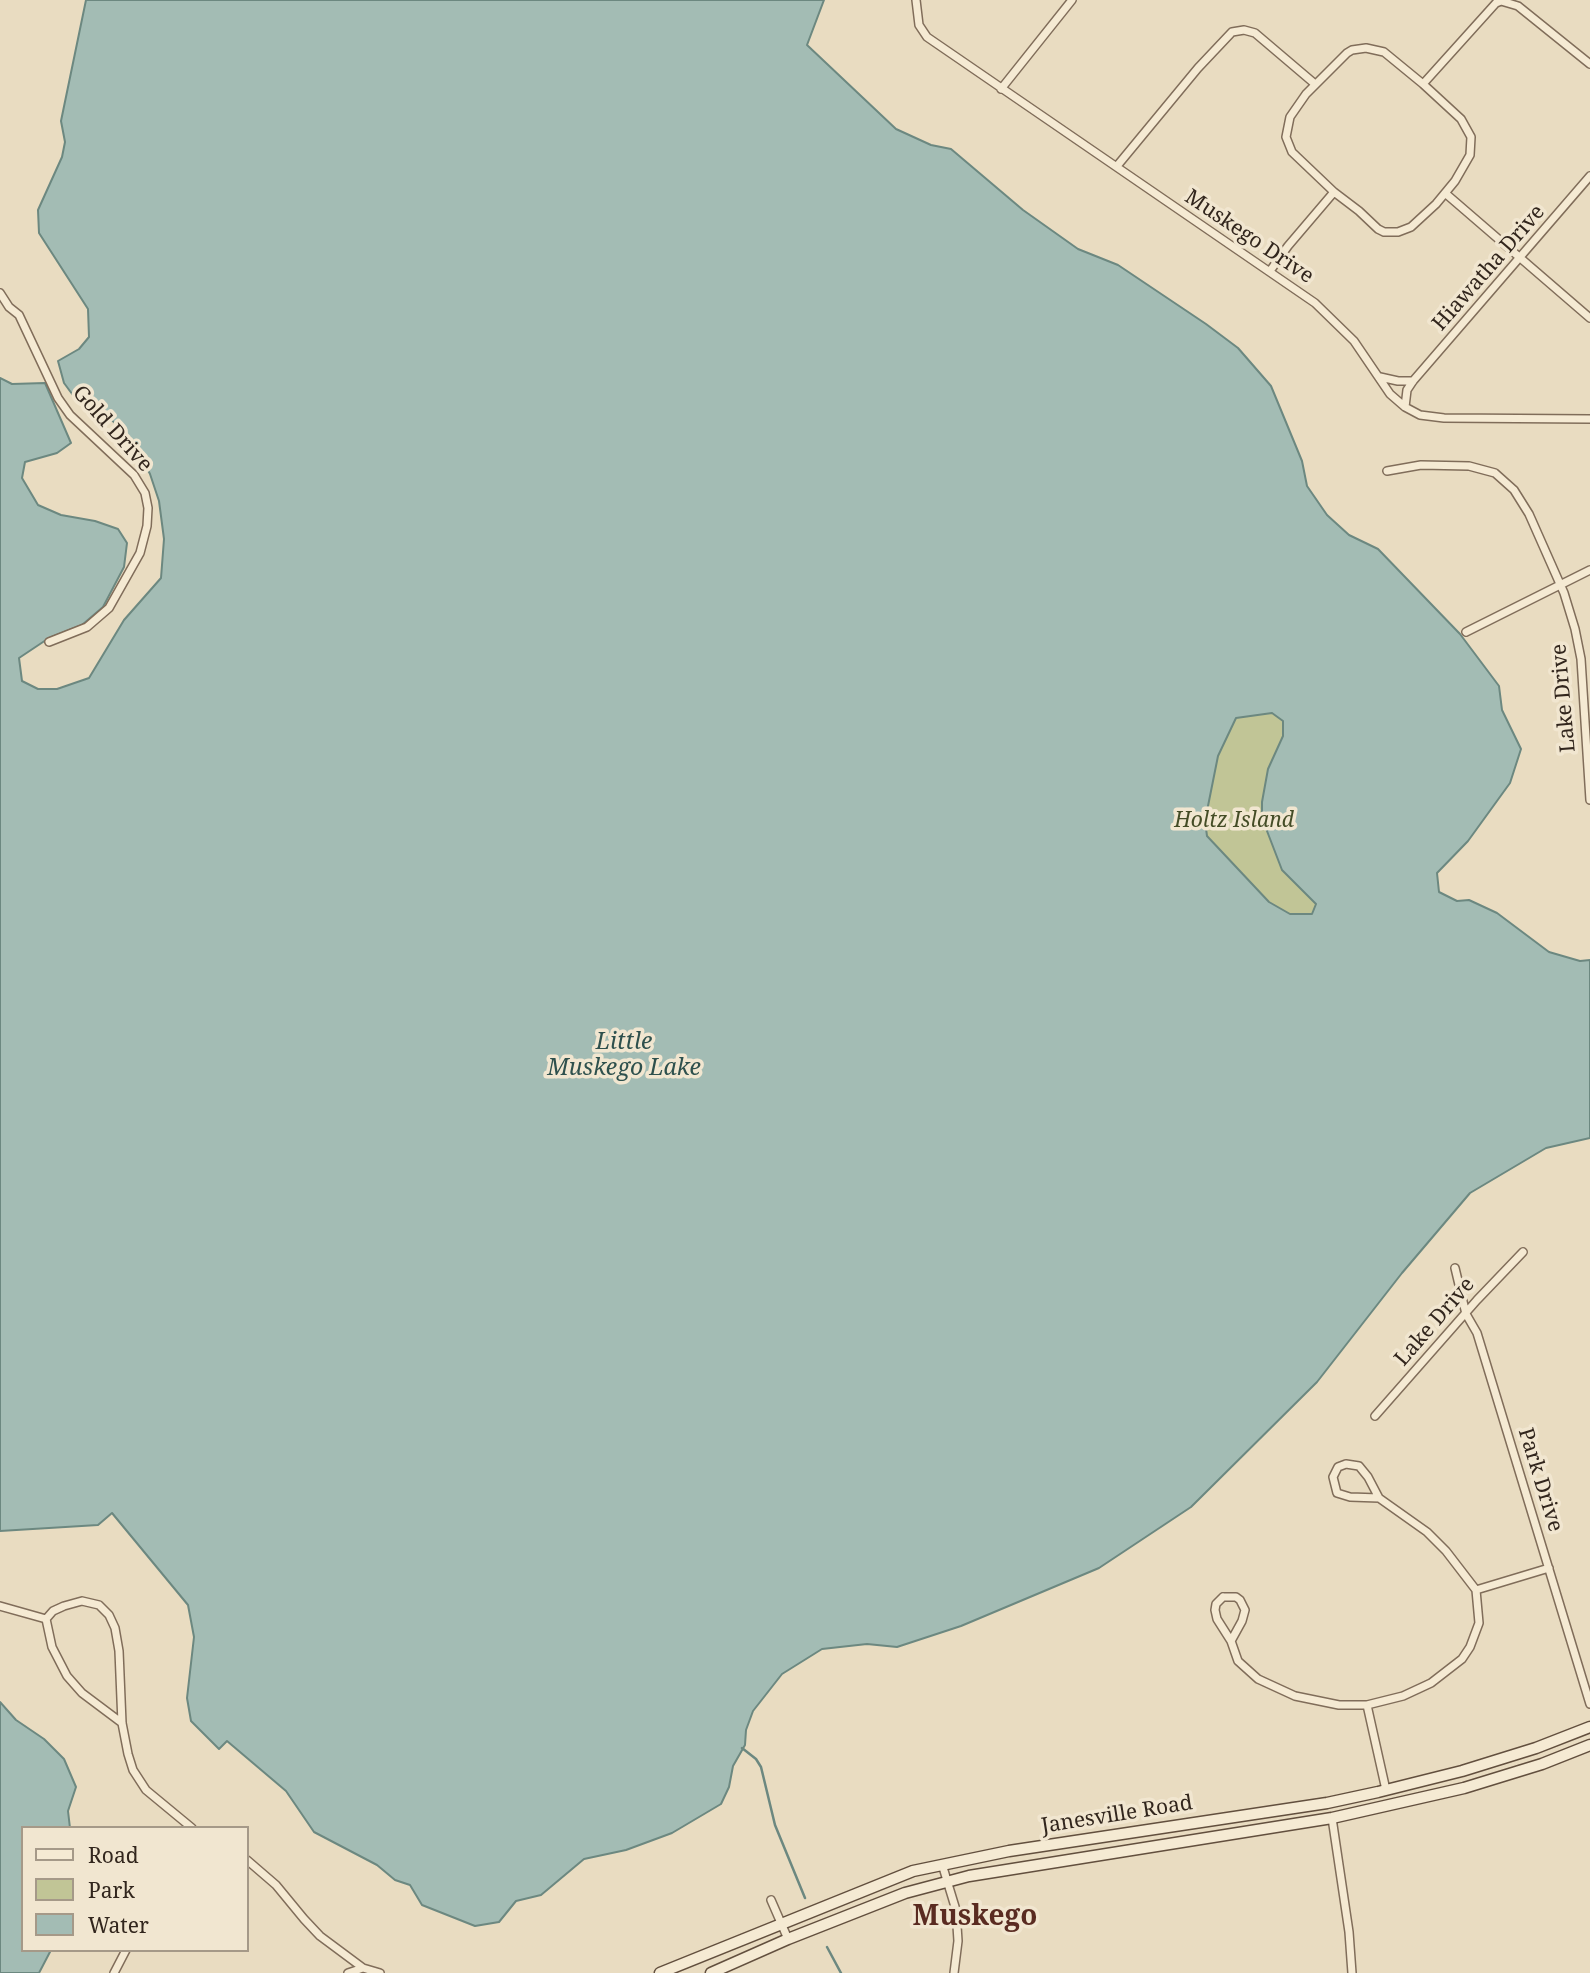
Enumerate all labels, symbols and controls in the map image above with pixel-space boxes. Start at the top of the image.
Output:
street label: Muskego Drive [1180,185,1318,289]
street label: Hiawatha Drive [1428,200,1550,336]
street label: Gold Drive [67,381,157,477]
street label: Lake Drive [1547,643,1581,753]
park label: Holtz Island [1174,808,1294,834]
water label: Little Muskego Lake [547,1028,701,1082]
street label: Lake Drive [1390,1273,1480,1371]
street label: Park Drive [1512,1425,1568,1535]
street label: Janesville Road [1040,1791,1194,1839]
legend [21,1826,248,1952]
text: Road [88,1841,139,1869]
text: Park [88,1876,135,1904]
district label: Muskego [913,1900,1037,1934]
text: Water [88,1911,149,1939]

